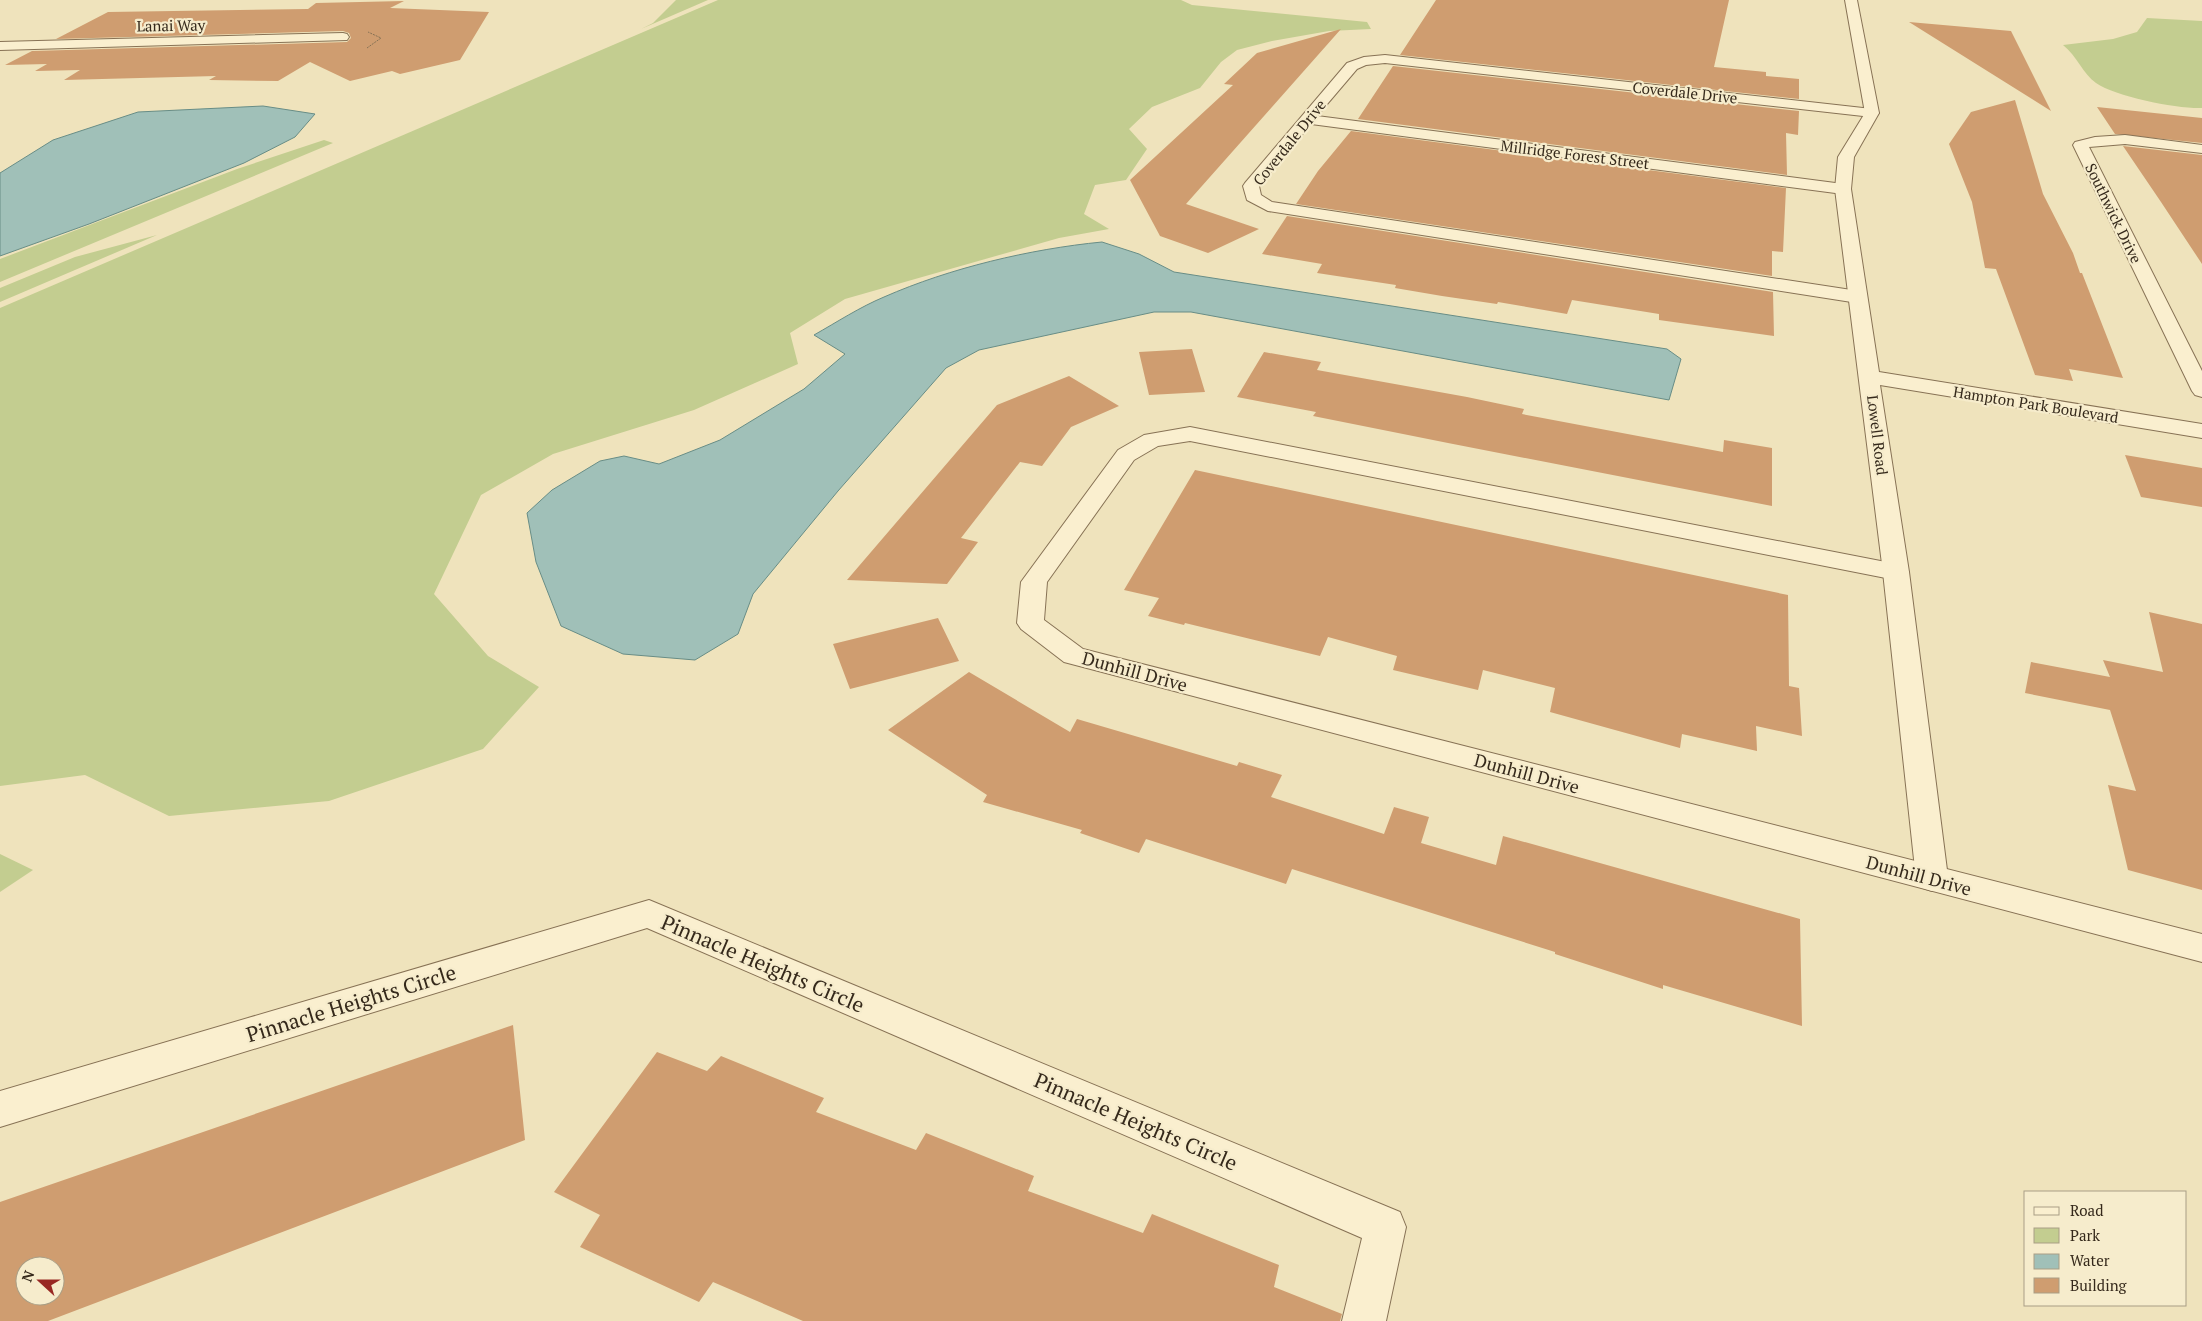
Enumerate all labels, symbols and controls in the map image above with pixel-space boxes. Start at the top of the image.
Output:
street label: Lanai Way [137,14,206,36]
street label: Coverdale Drive [1632,77,1738,107]
street label: Coverdale Drive [1248,95,1330,189]
street label: Millridge Forest Street [1499,135,1651,173]
street label: Southwick Drive [2081,160,2147,266]
street label: Hampton Park Boulevard [1952,381,2120,427]
street label: Lowell Road [1863,394,1893,476]
street label: Dunhill Drive [1080,645,1190,697]
street label: Dunhill Drive [1472,747,1582,799]
street label: Dunhill Drive [1864,849,1974,901]
street label: Pinnacle Heights Circle [657,907,869,1019]
street label: Pinnacle Heights Circle [243,958,459,1048]
street label: Pinnacle Heights Circle [1030,1065,1242,1177]
legend [2024,1191,2187,1306]
text: Road [2070,1200,2103,1220]
text: Park [2070,1225,2100,1245]
text: Water [2070,1250,2110,1270]
north arrow [15,1256,65,1306]
text: N [17,1267,38,1285]
text: Building [2070,1275,2128,1295]

